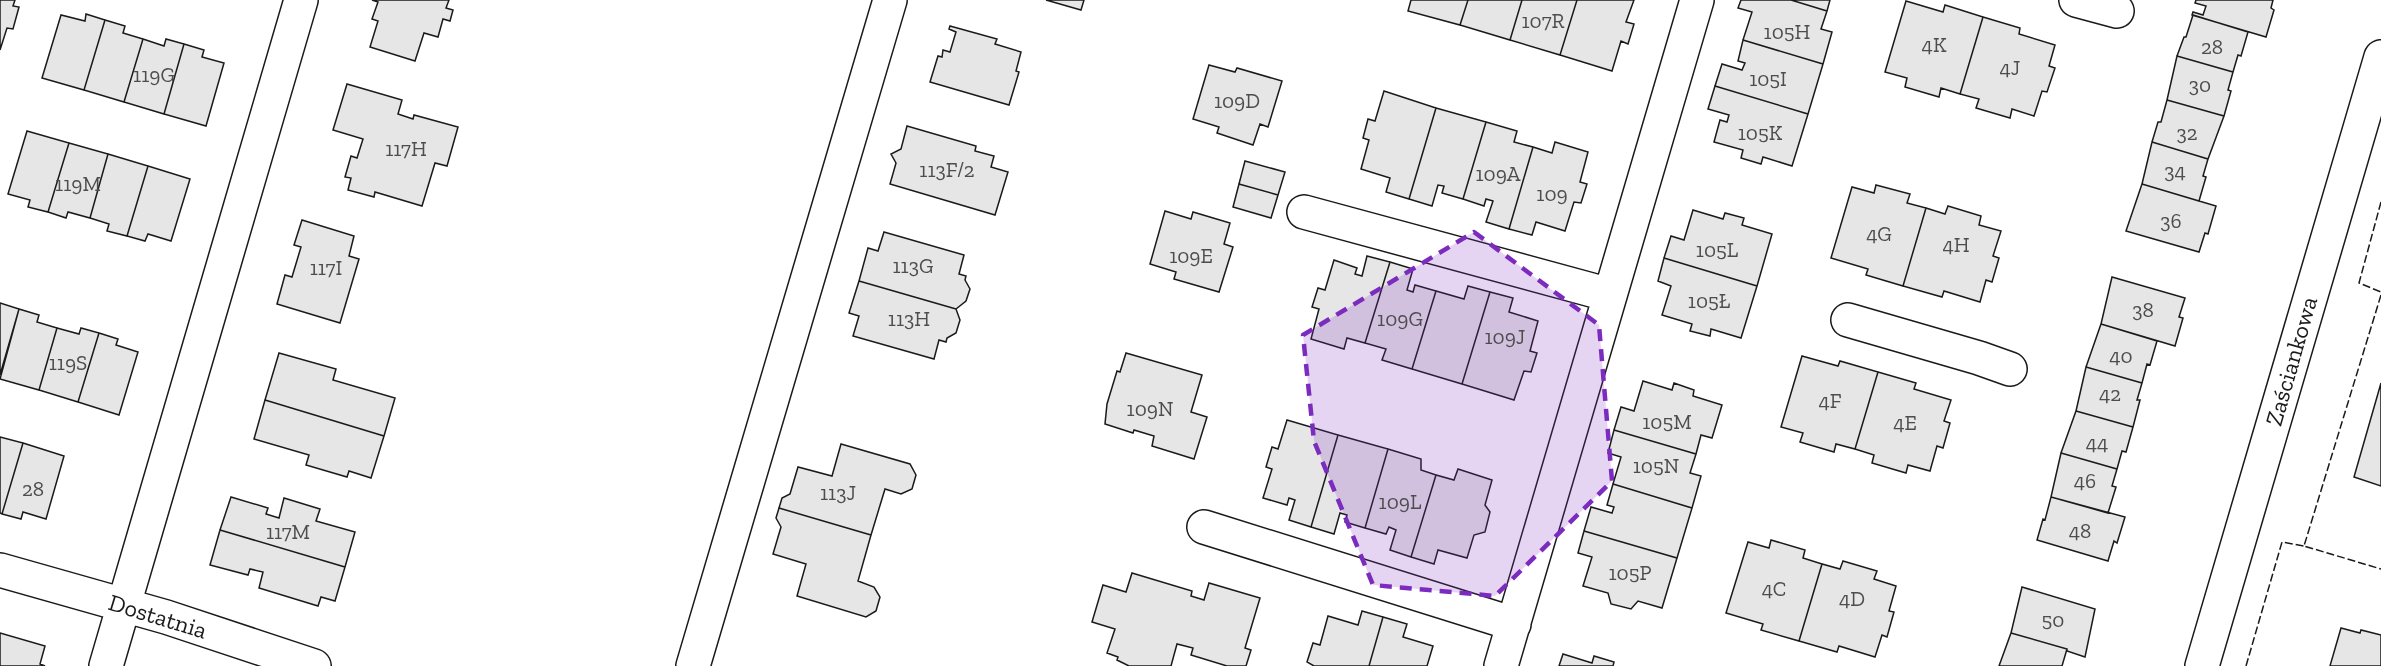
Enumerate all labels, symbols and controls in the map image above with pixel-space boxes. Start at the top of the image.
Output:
house number: 107R [1521,8,1565,33]
house number: 105H [1764,19,1810,44]
house number: 4K [1922,32,1947,57]
house number: 28 [2201,34,2223,59]
house number: 4J [2000,55,2020,80]
house number: 119G [133,62,175,87]
house number: 105I [1749,66,1787,91]
house number: 30 [2189,72,2211,97]
house number: 109D [1214,88,1260,113]
house number: 105K [1738,120,1783,145]
house number: 32 [2176,120,2198,145]
house number: 117H [385,136,427,161]
house number: 113F/2 [919,157,975,182]
house number: 34 [2164,158,2186,183]
house number: 109A [1476,161,1521,186]
house number: 119M [55,171,101,196]
house number: 109 [1536,181,1568,206]
house number: 36 [2160,208,2182,233]
house number: 4G [1866,221,1892,246]
house number: 4H [1942,232,1970,257]
house number: 105L [1696,237,1739,262]
house number: 109E [1169,243,1213,268]
house number: 113G [893,253,933,278]
house number: 117I [310,255,342,280]
house number: 105Ł [1688,288,1731,313]
street label: Zaściankowa [2259,293,2323,429]
house number: 38 [2132,297,2154,322]
house number: 113H [888,306,930,331]
house number: 109G [1377,306,1423,331]
house number: 109J [1485,324,1525,349]
house number: 40 [2109,343,2133,368]
house number: 119S [49,350,87,375]
house number: 42 [2099,381,2121,406]
house number: 4F [1818,388,1842,413]
house number: 109N [1127,396,1173,421]
house number: 105M [1642,409,1692,434]
house number: 4E [1893,410,1917,435]
house number: 44 [2086,430,2108,455]
house number: 105N [1633,453,1679,478]
house number: 46 [2074,468,2096,493]
house number: 28 [22,476,44,501]
house number: 113J [820,480,856,505]
house number: 109L [1379,489,1422,514]
house number: 48 [2069,518,2091,543]
house number: 117M [266,519,310,544]
house number: 105P [1609,560,1652,585]
house number: 4C [1762,576,1786,601]
house number: 4D [1839,586,1865,611]
street label: Dostatnia [105,587,211,645]
house number: 50 [2042,607,2064,632]

